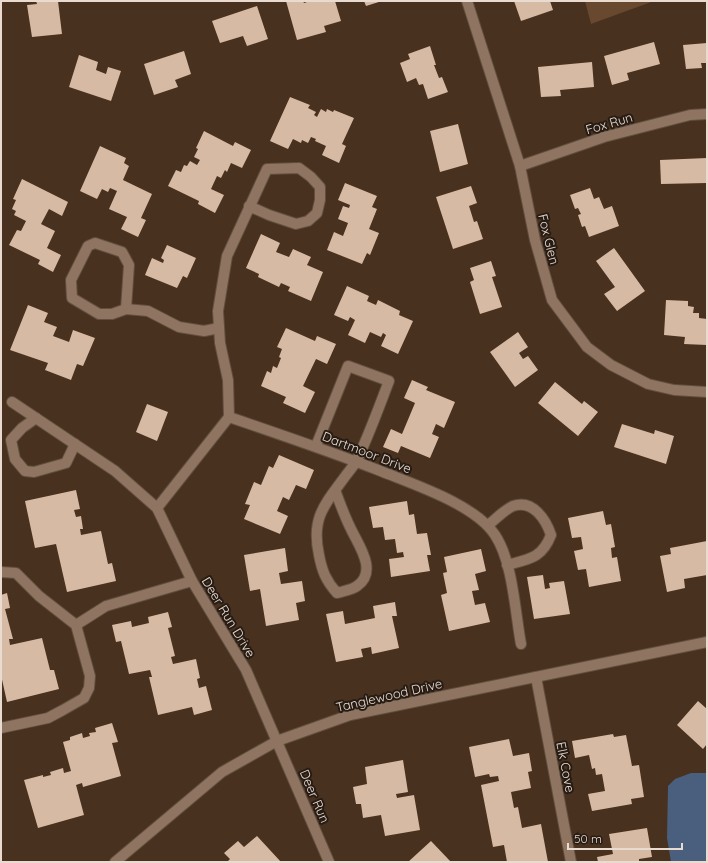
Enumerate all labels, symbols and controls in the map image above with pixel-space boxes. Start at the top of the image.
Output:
street label: Fox Run [584,109,634,137]
street label: Fox Glen [535,212,563,266]
street label: Dartmoor Drive [320,428,414,476]
street label: Deer Run Drive [199,574,259,660]
street label: Tanglewood Drive [334,675,444,715]
street label: Elk Cove [553,740,579,794]
street label: Deer Run [297,767,333,825]
scale bar [568,825,682,851]
text: 50 m [574,831,602,846]

